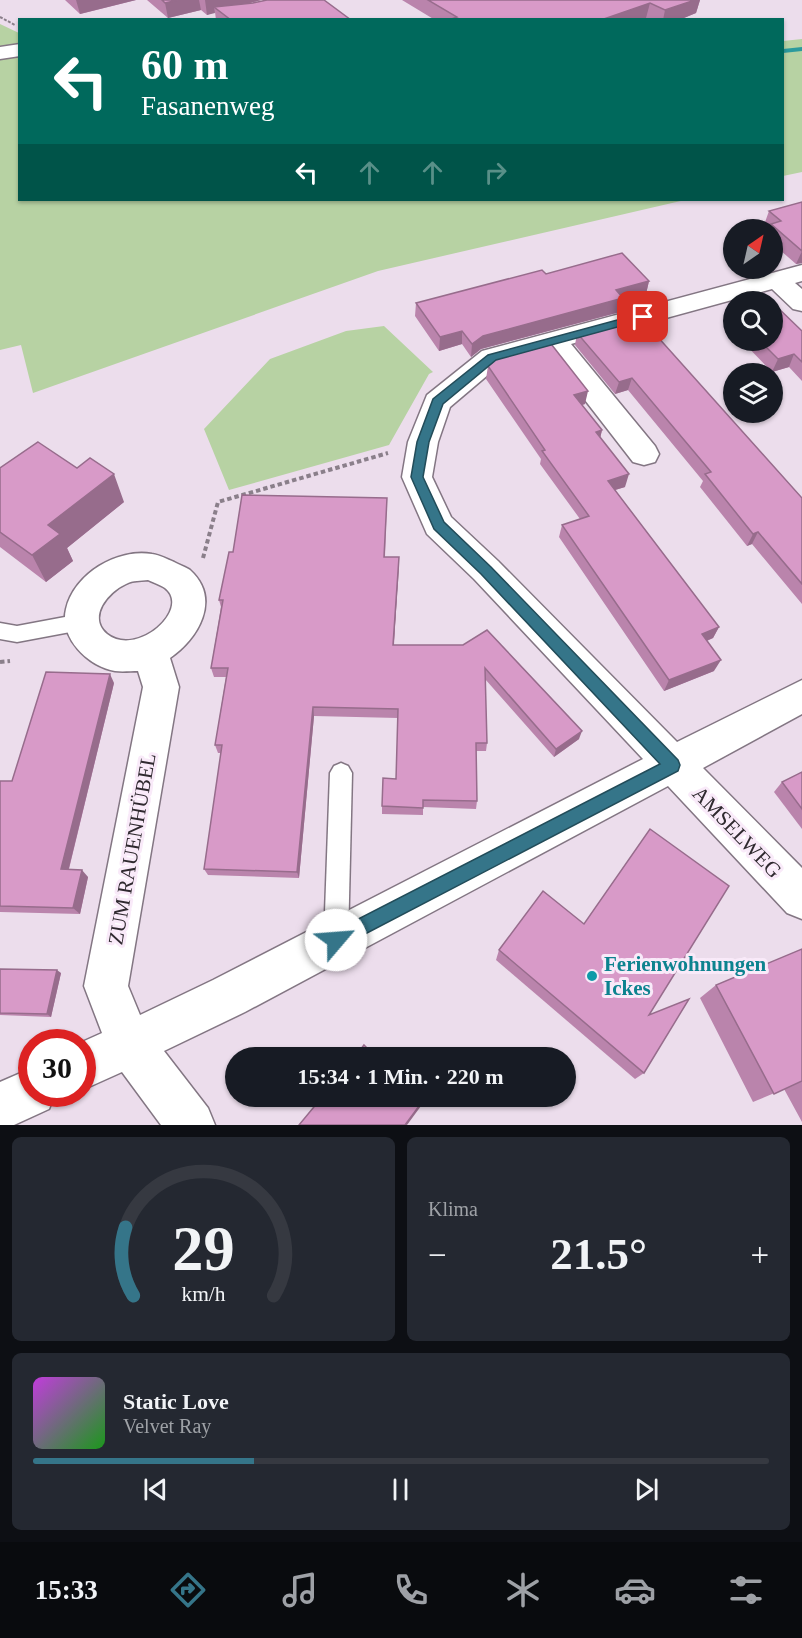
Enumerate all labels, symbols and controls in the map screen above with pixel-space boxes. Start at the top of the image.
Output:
icon: left [42,42,120,120]
text: 60 m [141,42,229,88]
text: Fasanenweg [141,91,274,121]
icon: left [290,156,323,189]
icon: ahead [353,156,386,189]
icon: ahead [416,156,449,189]
icon: right [479,156,512,189]
north arrow [723,219,783,279]
map controls [723,219,783,423]
pin [617,291,668,342]
button: search [723,291,783,351]
icon: arrive [626,300,659,333]
button: layers [723,363,783,423]
street label: ZUM RAUENHÜBEL [103,751,161,947]
street label: AMSELWEG [688,781,786,883]
position arrow [304,908,368,972]
place label: Ferienwohnungen Ickes [604,952,767,1000]
marker: Ferienwohnungen Ickes [585,969,599,983]
speed limit sign: 30 [18,1029,96,1107]
text: 15:34 · 1 Min. · 220 m [298,1064,503,1089]
text: Klima [428,1198,478,1220]
text: 29 [172,1214,235,1283]
text: 21.5° [550,1229,647,1279]
text: − [428,1237,447,1273]
text: + [750,1237,769,1273]
text: km/h [181,1282,226,1306]
text: Static Love [123,1389,229,1414]
text: Velvet Ray [123,1415,211,1437]
icon: previous [139,1473,172,1506]
icon: pause [384,1473,417,1506]
icon: next [630,1473,663,1506]
icon: directions [167,1569,209,1611]
icon: music [279,1569,321,1611]
icon: phone [390,1569,432,1611]
icon: climate [502,1569,544,1611]
icon: car [614,1569,656,1611]
icon: filters [725,1569,767,1611]
text: 15:33 [35,1575,98,1605]

